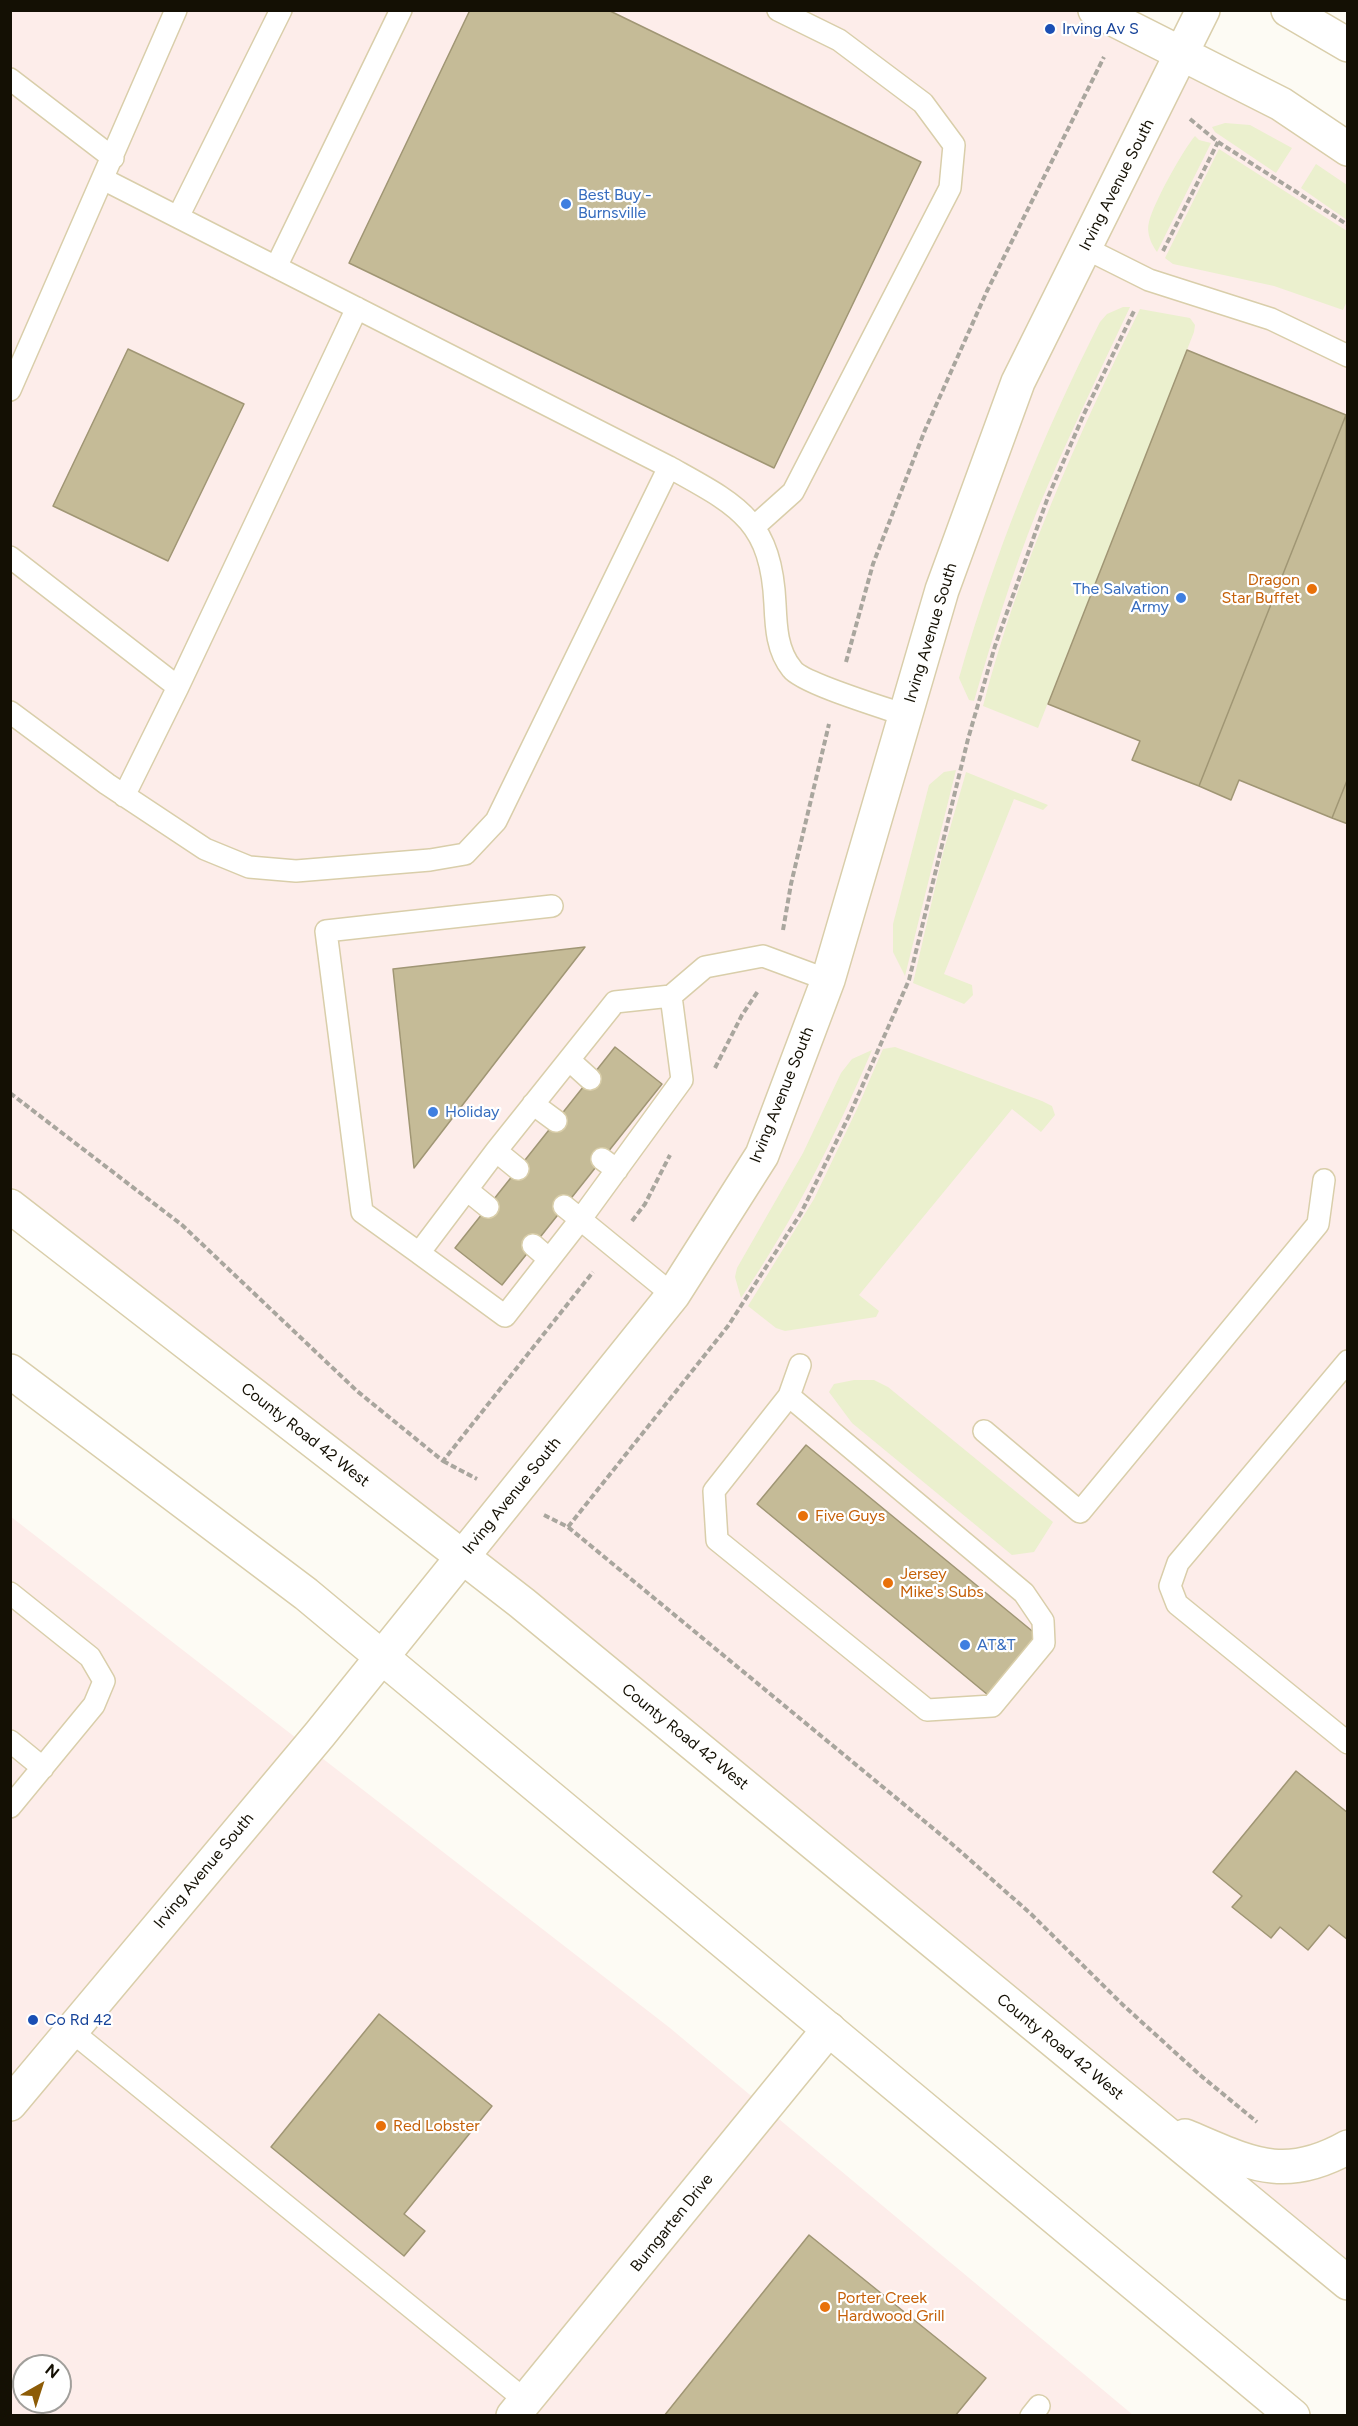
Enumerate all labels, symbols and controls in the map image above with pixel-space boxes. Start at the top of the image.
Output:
place label: Irving Av S [1062,19,1139,39]
marker: Irving Av S [1043,22,1057,36]
street label: Irving Avenue South [1076,116,1158,254]
place label: Best Buy - Burnsville [578,185,652,223]
marker: Best Buy - Burnsville [559,197,573,211]
street label: Irving Avenue South [901,561,961,705]
place label: Dragon Star Buffet [1221,570,1300,608]
place label: The Salvation Army [1073,579,1169,617]
marker: Dragon Star Buffet [1305,582,1319,596]
marker: The Salvation Army [1174,591,1188,605]
street label: Irving Avenue South [746,1024,818,1166]
place label: Holiday [445,1102,499,1122]
marker: Holiday [426,1105,440,1119]
street label: County Road 42 West [237,1379,373,1491]
street label: Irving Avenue South [459,1434,565,1558]
place label: Five Guys [815,1506,885,1526]
marker: Five Guys [796,1509,810,1523]
place label: Jersey Mike's Subs [900,1564,984,1602]
marker: Jersey Mike's Subs [881,1576,895,1590]
place label: AT&T [977,1635,1016,1655]
marker: AT&T [958,1638,972,1652]
street label: County Road 42 West [618,1680,752,1794]
street label: Irving Avenue South [150,1809,258,1933]
street label: County Road 42 West [993,1990,1127,2104]
place label: Co Rd 42 [45,2010,112,2030]
marker: Co Rd 42 [26,2013,40,2027]
place label: Red Lobster [393,2116,480,2136]
marker: Red Lobster [374,2119,388,2133]
street label: Burngarten Drive [627,2170,717,2276]
place label: Porter Creek Hardwood Grill [837,2288,945,2326]
marker: Porter Creek Hardwood Grill [818,2300,832,2314]
north arrow [12,2354,72,2414]
text: N [42,2360,63,2382]

